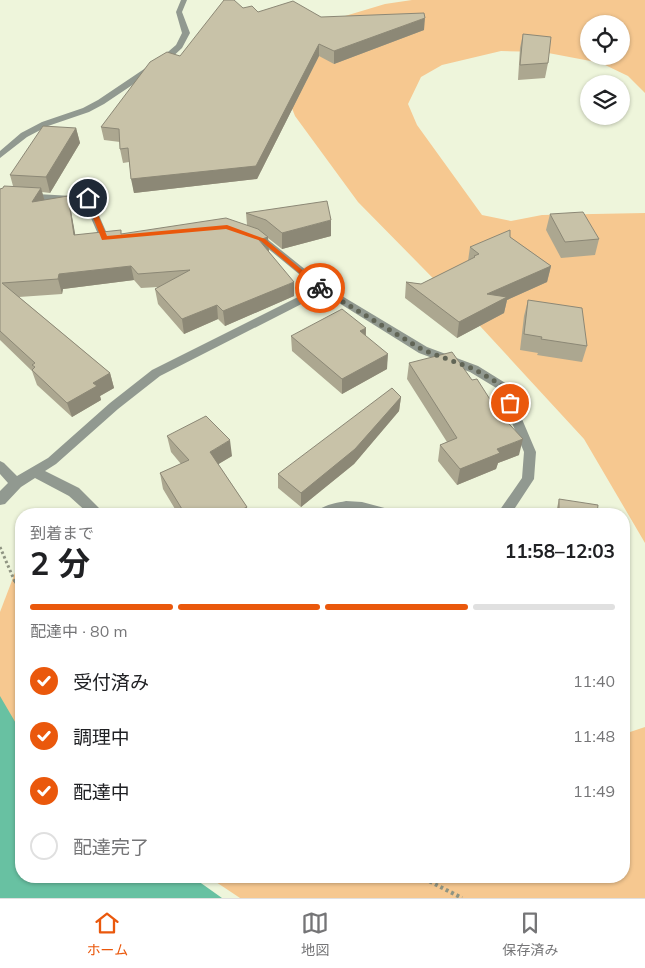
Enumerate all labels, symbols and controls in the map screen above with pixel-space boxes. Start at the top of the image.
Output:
map controls [580,15,630,125]
button: locate [580,15,630,65]
button: layers [580,75,630,125]
pin [67,177,109,219]
icon: home [74,184,102,212]
courier [295,263,345,313]
icon: bike [306,274,334,302]
pin [489,382,531,424]
icon: bag [496,389,524,417]
text: 到着まで [30,523,94,543]
text: 11:58–12:03 [505,539,615,563]
text: 2 分 [30,543,90,583]
text: 配達中 · 80 m [30,621,127,641]
icon: check [30,667,58,695]
text: 受付済み [73,670,149,694]
text: 11:40 [573,671,615,691]
icon: check [30,722,58,750]
text: 調理中 [73,725,130,749]
text: 11:48 [573,726,615,746]
icon: check [30,777,58,805]
text: 配達中 [73,780,130,804]
text: 11:49 [573,781,615,801]
text: 配達完了 [73,835,149,859]
tab: ホーム [87,909,128,959]
tab: 地図 [301,909,329,959]
tab: 保存済み [502,909,558,959]

